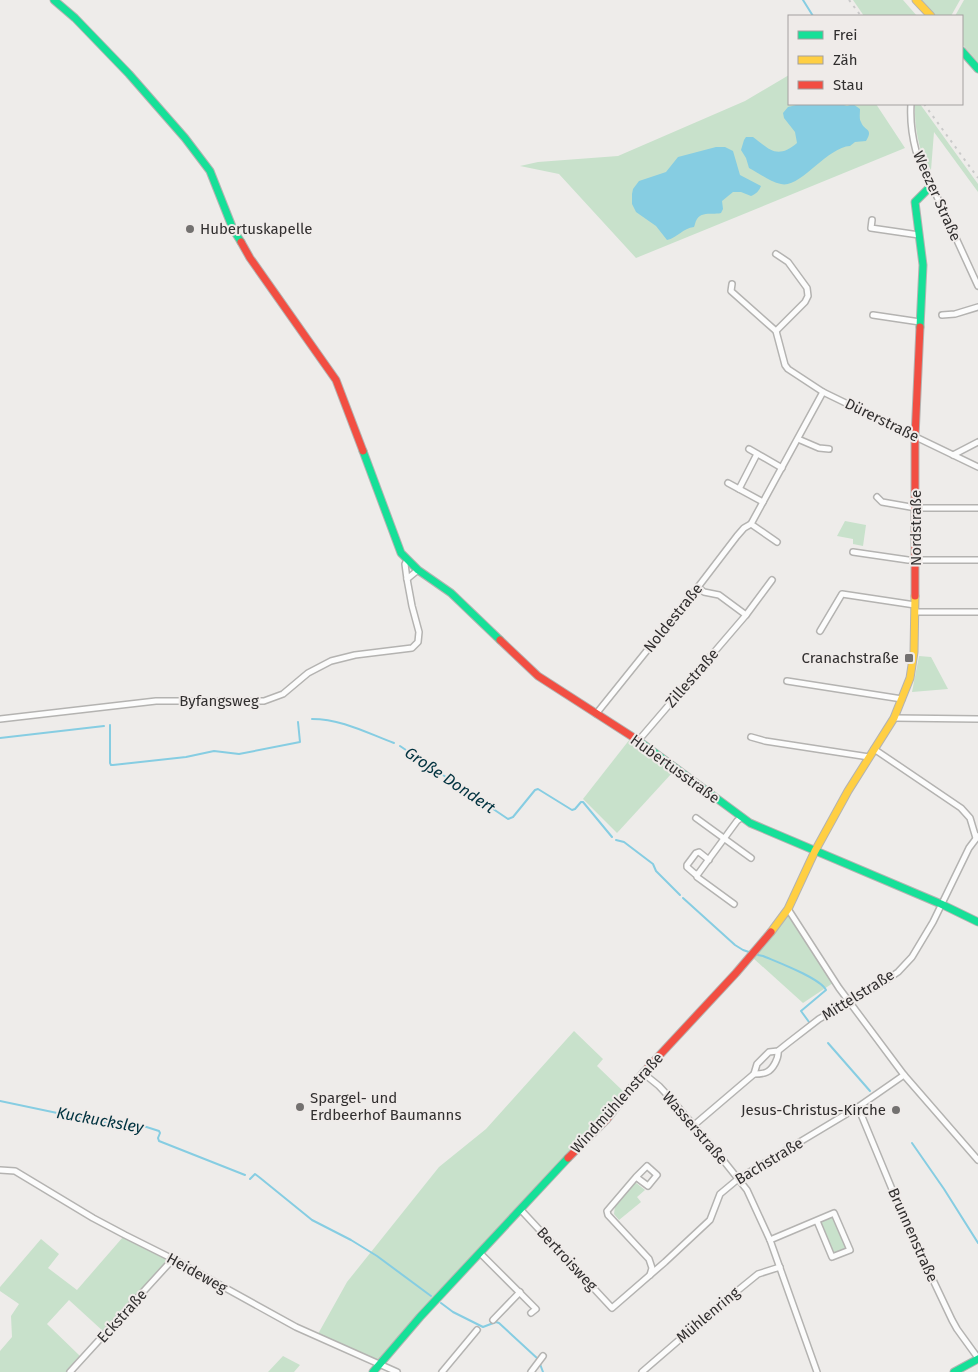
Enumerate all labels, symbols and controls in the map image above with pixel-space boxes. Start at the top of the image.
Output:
legend [788,15,963,105]
text: Frei [833,26,858,44]
text: Zäh [833,51,858,69]
text: Stau [833,76,863,94]
street label: Weezer Straße [909,148,965,244]
place label: Hubertuskapelle [200,220,313,238]
marker: Hubertuskapelle [184,223,196,235]
street label: Dürerstraße [842,394,922,446]
street label: Nordstraße [907,490,925,566]
street label: Noldestraße [640,580,706,656]
street label: Zillestraße [662,645,722,711]
place label: Cranachstraße [802,649,899,667]
marker: Cranachstraße [903,652,915,664]
street label: Byfangsweg [179,692,259,710]
street label: Hubertusstraße [627,731,723,807]
water label: Große Dondert [401,743,499,817]
street label: Mittelstraße [818,966,898,1024]
street label: Windmühlenstraße [567,1049,667,1157]
street label: Wasserstraße [659,1088,731,1168]
place label: Spargel- und Erdbeerhof Baumanns [310,1089,461,1124]
marker: Spargel- und Erdbeerhof Baumanns [294,1101,306,1113]
place label: Jesus-Christus-Kirche [741,1101,886,1119]
water label: Kuckucksley [55,1103,146,1137]
marker: Jesus-Christus-Kirche [890,1104,902,1116]
street label: Bachstraße [732,1134,806,1188]
street label: Brunnenstraße [884,1185,942,1285]
street label: Bertroisweg [533,1223,601,1295]
street label: Heideweg [164,1249,231,1297]
street label: Mühlenring [673,1283,743,1347]
street label: Eckstraße [93,1286,151,1346]

